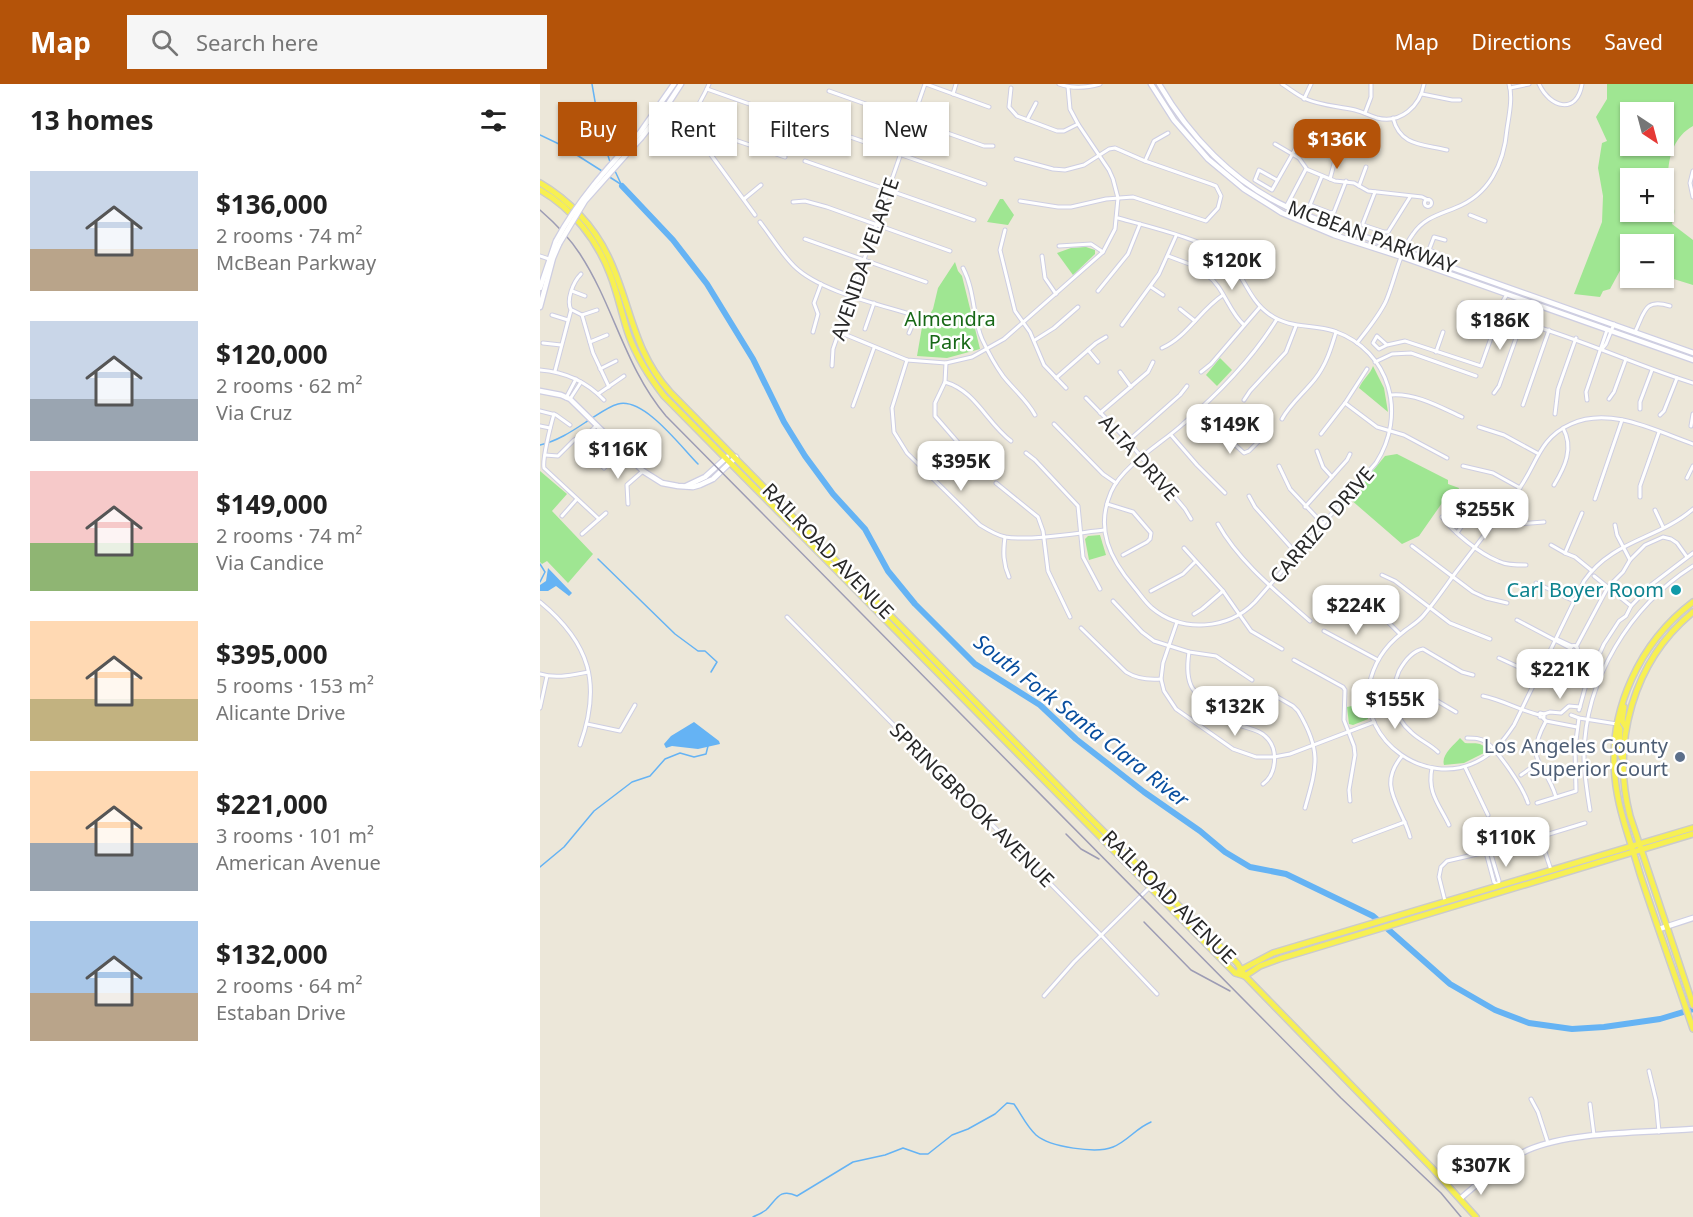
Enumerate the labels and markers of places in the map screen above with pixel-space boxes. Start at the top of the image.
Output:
pin: $136K [1295,119,1379,170]
pin: $120K [1190,240,1274,291]
pin: $186K [1458,300,1542,351]
pin: $149K [1188,404,1272,455]
pin: $116K [576,429,660,480]
pin: $395K [919,441,1003,492]
pin: $255K [1443,489,1527,540]
place label: Carl Boyer Room [1507,576,1664,603]
marker: Carl Boyer Room [1669,583,1683,597]
pin: $224K [1314,585,1398,636]
pin: $221K [1518,649,1602,700]
pin: $155K [1353,679,1437,730]
pin: $132K [1193,686,1277,737]
place label: Los Angeles County Superior Court [1484,732,1669,782]
marker: Los Angeles County Superior Court [1673,750,1687,764]
pin: $110K [1464,817,1548,868]
pin: $307K [1439,1145,1523,1196]

